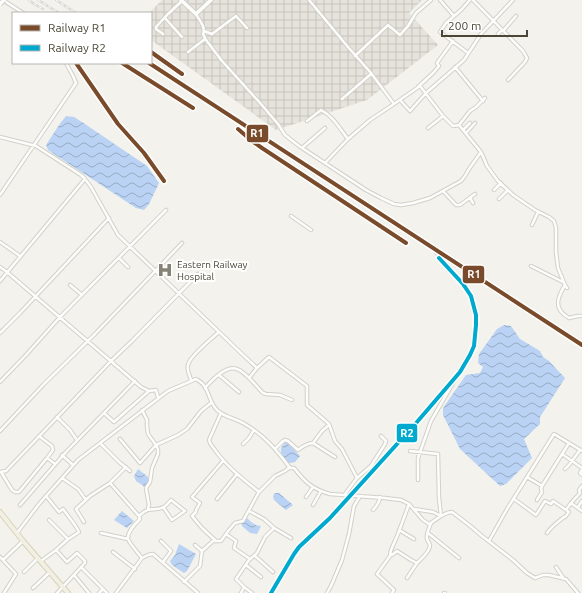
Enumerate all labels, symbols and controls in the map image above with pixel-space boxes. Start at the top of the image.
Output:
legend [12,12,152,64]
scale bar [442,12,527,38]
text: 200 m [448,19,481,32]
text: Railway R1 [48,21,106,34]
text: Railway R2 [48,41,106,54]
line badge: R1 [246,124,269,143]
text: R1 [250,127,264,139]
place label: Eastern Railway Hospital [177,259,248,282]
hospital icon: Eastern Railway Hospital [156,261,174,279]
line badge: R1 [462,265,485,284]
text: R1 [467,268,481,280]
line badge: R2 [396,423,418,443]
text: R2 [400,427,414,439]

